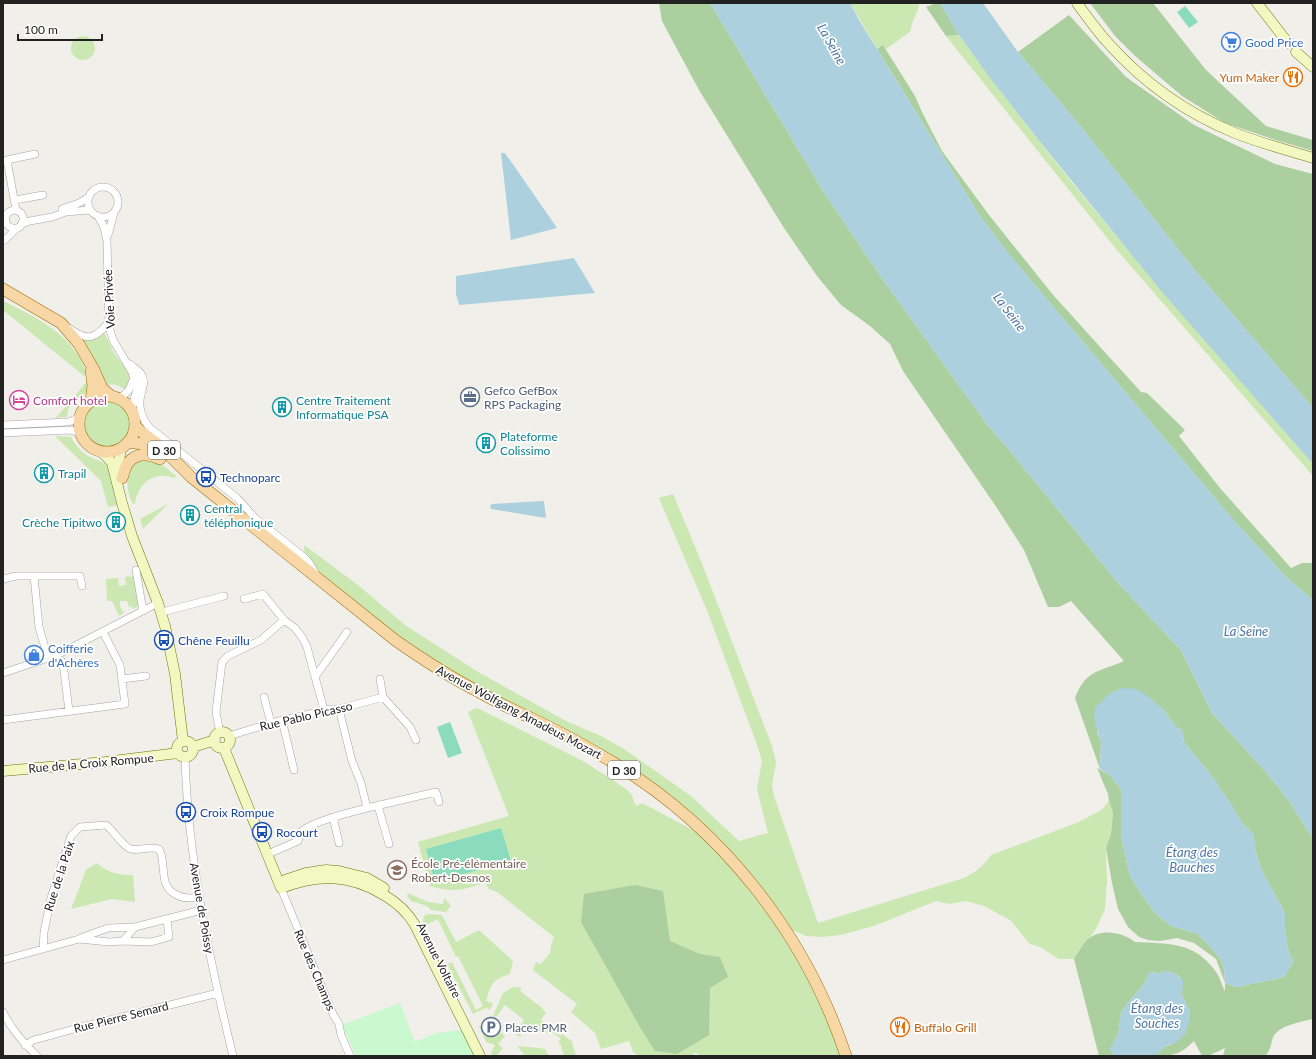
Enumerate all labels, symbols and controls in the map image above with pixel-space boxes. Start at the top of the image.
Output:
scale bar [18,16,102,42]
water label: La Seine [814,21,850,67]
text: 100 m [24,22,58,37]
supermarket icon: Good Price [1220,31,1242,53]
place label: Good Price [1245,35,1303,50]
restaurant icon: Yum Maker [1282,66,1304,88]
place label: Yum Maker [1220,70,1280,85]
street label: Voie Privée [100,269,118,329]
water label: La Seine [990,289,1030,335]
place label: Gefco GefBox RPS Packaging [484,383,561,412]
office icon: Gefco GefBox RPS Packaging [459,386,481,408]
hotel icon: Comfort hotel [8,389,30,411]
place label: Comfort hotel [33,393,107,408]
place label: Centre Traitement Informatique PSA [296,393,392,422]
building icon: Centre Traitement Informatique PSA [271,396,293,418]
place label: Plateforme Colissimo [500,429,558,458]
building icon: Plateforme Colissimo [475,432,497,454]
road number: D 30 [148,441,180,459]
building icon: Trapil [33,462,55,484]
place label: Trapil [58,466,86,481]
bus stop icon: Technoparc [195,466,217,488]
place label: Technoparc [220,470,281,485]
place label: Central téléphonique [204,501,273,530]
building icon: Central téléphonique [179,504,201,526]
building icon: Crèche Tipitwo [105,511,127,533]
place label: Crèche Tipitwo [22,515,102,530]
water label: La Seine [1224,623,1268,639]
bus stop icon: Chêne Feuillu [153,629,175,651]
place label: Chêne Feuillu [178,633,250,648]
place label: Coifferie d'Achères [48,641,99,670]
shop icon: Coifferie d'Achères [23,644,45,666]
street label: Avenue Wolfgang Amadeus Mozart [434,662,605,763]
street label: Rue Pablo Picasso [258,698,354,734]
street label: Rue de la Croix Rompue [28,750,154,776]
road number: D 30 [608,761,640,779]
bus stop icon: Croix Rompue [175,801,197,823]
place label: Croix Rompue [200,805,274,820]
bus stop icon: Rocourt [251,821,273,843]
place label: Rocourt [276,825,318,840]
street label: Rue de la Paix [41,839,77,913]
water label: Étang des Bauches [1166,844,1218,875]
place label: École Pré-élémentaire Robert-Desnos [411,856,526,885]
school or university icon: École Pré-élémentaire Robert-Desnos [386,859,408,881]
street label: Avenue de Poissy [187,861,218,955]
street label: Avenue Voltaire [414,920,464,1000]
street label: Rue des Champs [291,927,339,1013]
street label: Rue Pierre Semard [72,998,170,1036]
water label: Étang des Souches [1131,1000,1183,1031]
parking icon: Places PMR [480,1016,502,1038]
restaurant icon: Buffalo Grill [889,1016,911,1038]
place label: Places PMR [505,1020,568,1035]
place label: Buffalo Grill [914,1020,977,1035]

